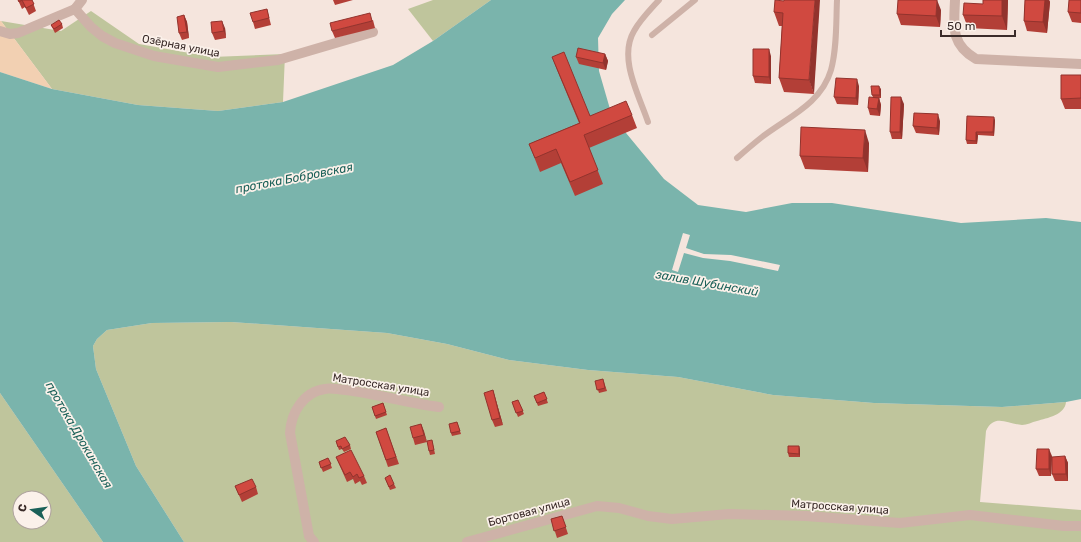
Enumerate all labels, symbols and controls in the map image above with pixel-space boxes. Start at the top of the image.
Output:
scale bar [941,12,1015,38]
text: 50 m [947,19,975,33]
street label: Озёрная улица [141,32,221,60]
water label: протока Бобровская [234,160,354,196]
water label: залив Шубинский [654,267,760,299]
street label: Матросская улица [332,371,430,399]
water label: протока Дрокинская [43,379,115,491]
north arrow [12,490,52,530]
street label: Бортовая улица [487,495,571,529]
street label: Матросская улица [791,497,889,517]
text: С [16,502,30,513]

